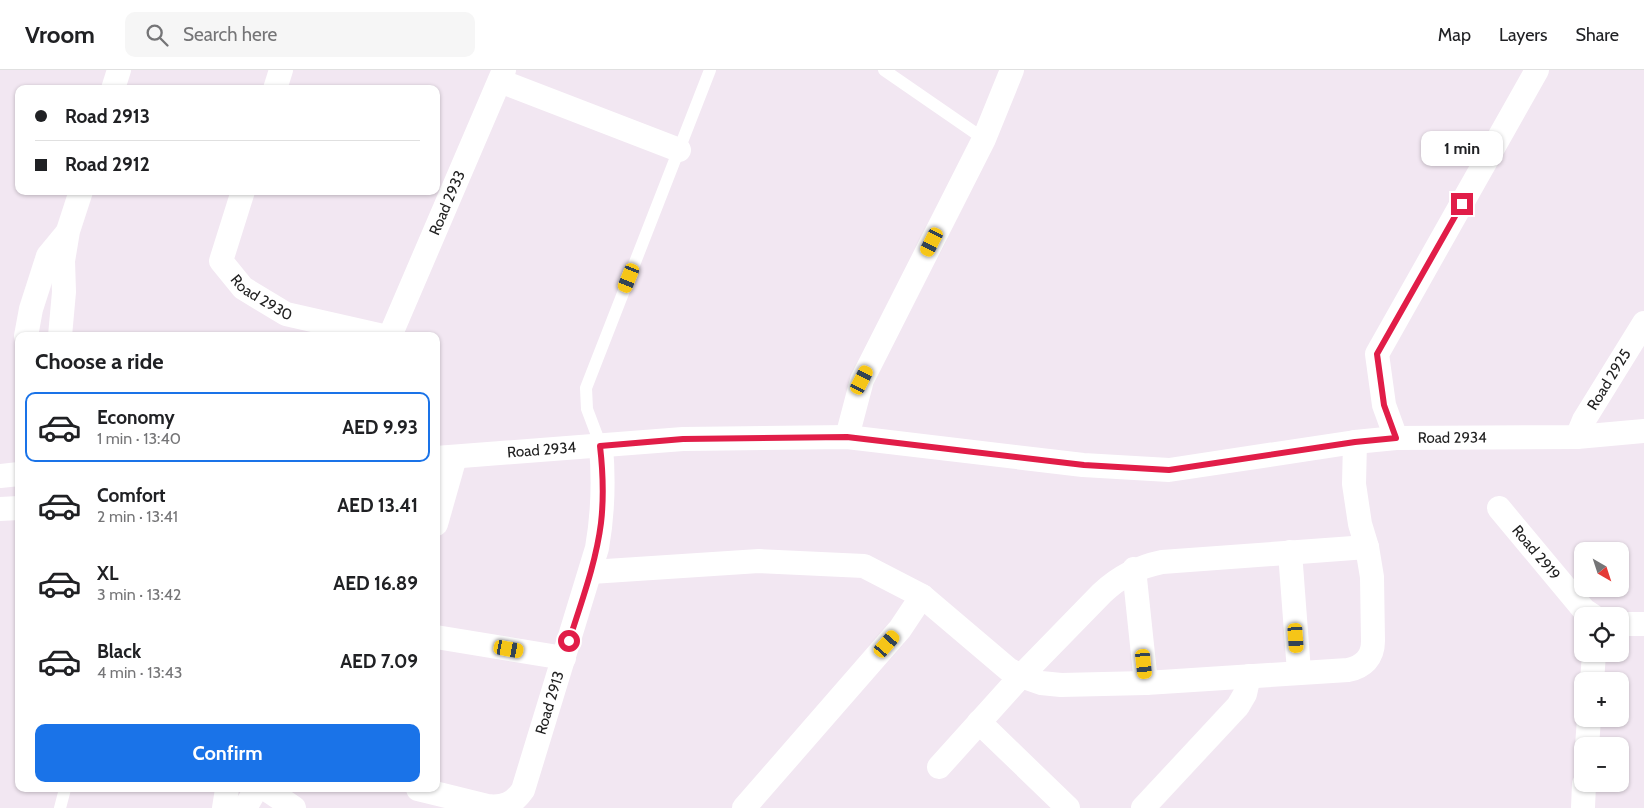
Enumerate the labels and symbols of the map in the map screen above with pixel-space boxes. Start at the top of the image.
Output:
callout: 1 min [1421,132,1503,166]
street label: Road 2933 [425,168,469,238]
route end [1451,193,1473,215]
car [918,225,945,259]
car [616,261,641,295]
street label: Road 2930 [227,271,294,324]
street label: Road 2925 [1583,346,1635,413]
car [848,363,875,397]
street label: Road 2934 [1418,428,1487,447]
street label: Road 2934 [507,438,577,461]
street label: Road 2919 [1508,522,1564,584]
north arrow [1574,542,1629,598]
car [1287,623,1304,653]
car [871,628,902,660]
route start [558,630,580,652]
car [492,639,525,659]
car [1134,648,1153,680]
street label: Road 2913 [531,669,568,737]

